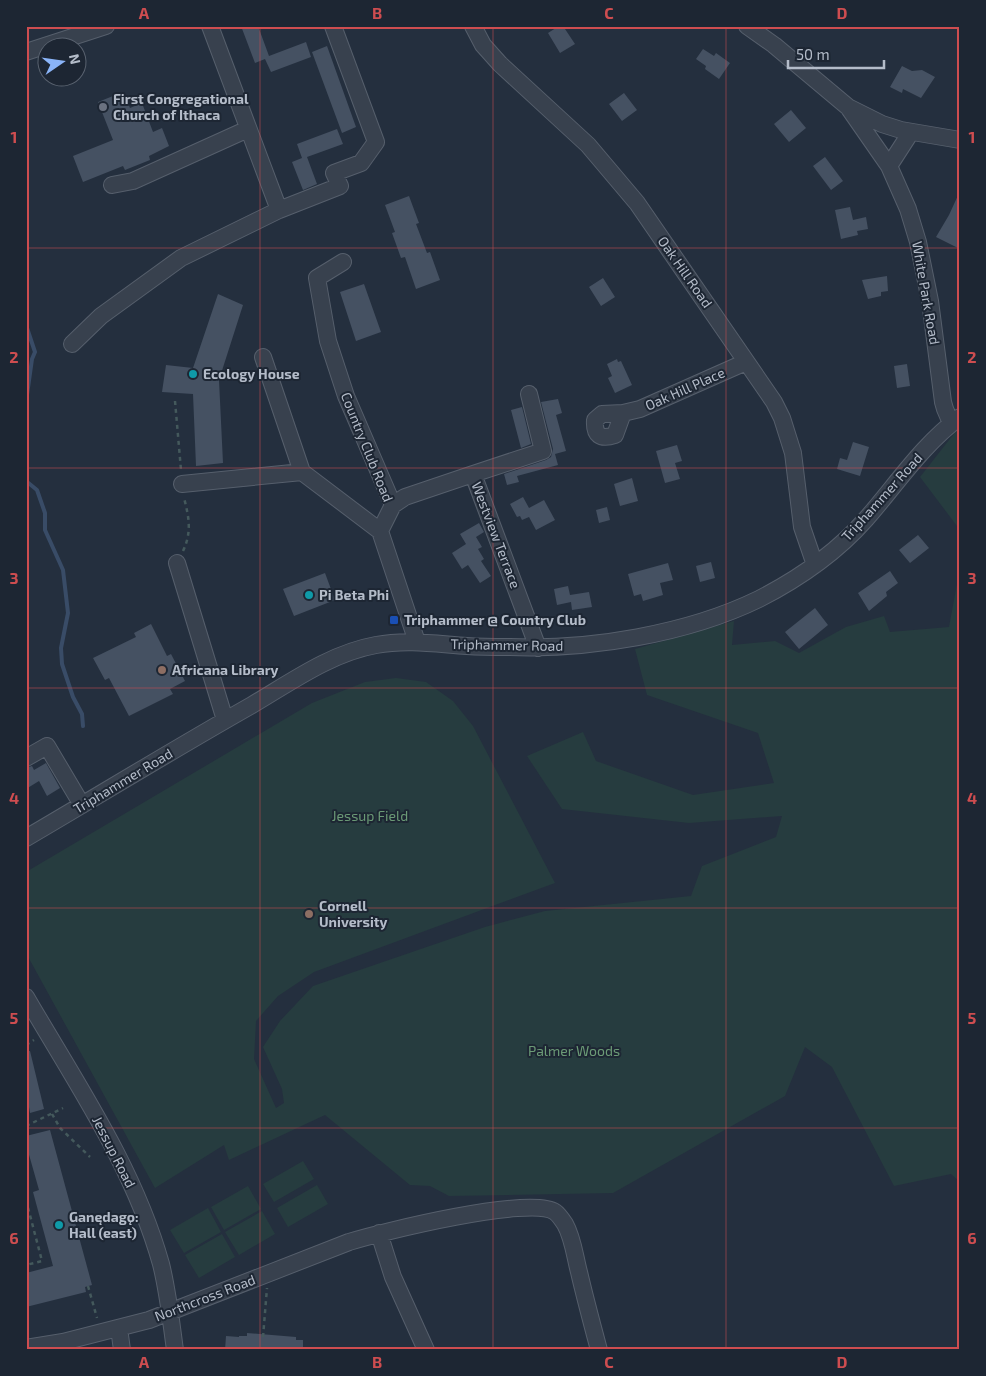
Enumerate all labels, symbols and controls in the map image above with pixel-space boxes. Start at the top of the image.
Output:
text: A [139,3,150,22]
text: B [372,3,382,22]
text: C [604,3,614,22]
text: D [837,3,848,22]
north arrow [38,38,88,88]
scale bar [788,38,885,70]
text: 50 m [796,45,830,63]
text: N [66,52,85,66]
place label: First Congregational Church of Ithaca [113,90,249,123]
marker: First Congregational Church of Ithaca [97,101,109,113]
text: 1 [11,127,17,146]
text: 1 [969,127,975,146]
street label: Oak Hill Road [655,233,716,311]
street label: White Park Road [909,240,944,346]
text: 2 [9,347,19,366]
text: 2 [967,347,977,366]
street label: Oak Hill Place [642,363,727,414]
place label: Ecology House [203,365,300,382]
marker: Ecology House [187,368,199,380]
street label: Country Club Road [338,390,397,504]
street label: Triphammer Road [838,449,926,544]
street label: Westview Terrace [468,479,525,590]
text: 3 [9,568,19,587]
text: 3 [967,568,977,587]
place label: Pi Beta Phi [319,586,389,603]
marker: Pi Beta Phi [303,589,315,601]
place label: Triphammer @ Country Club [404,611,586,628]
marker: Triphammer @ Country Club [388,614,400,626]
street label: Triphammer Road [451,635,563,654]
place label: Africana Library [172,661,279,678]
marker: Africana Library [156,664,168,676]
street label: Triphammer Road [70,744,175,817]
text: 4 [9,788,19,807]
text: 4 [967,788,977,807]
park label: Jessup Field [332,807,408,824]
place label: Cornell University [319,897,388,930]
marker: Cornell University [303,908,315,920]
text: 5 [10,1008,19,1027]
text: 5 [968,1008,977,1027]
park label: Palmer Woods [528,1042,620,1059]
street label: Jessup Road [89,1113,140,1190]
place label: Ganędagǫ: Hall (east) [69,1208,139,1241]
marker: Ganędagǫ: Hall (east) [53,1219,65,1231]
text: 6 [9,1228,19,1247]
text: 6 [967,1228,977,1247]
street label: Northcross Road [152,1270,258,1325]
text: A [139,1352,150,1371]
text: B [372,1352,382,1371]
text: C [604,1352,614,1371]
text: D [837,1352,848,1371]

